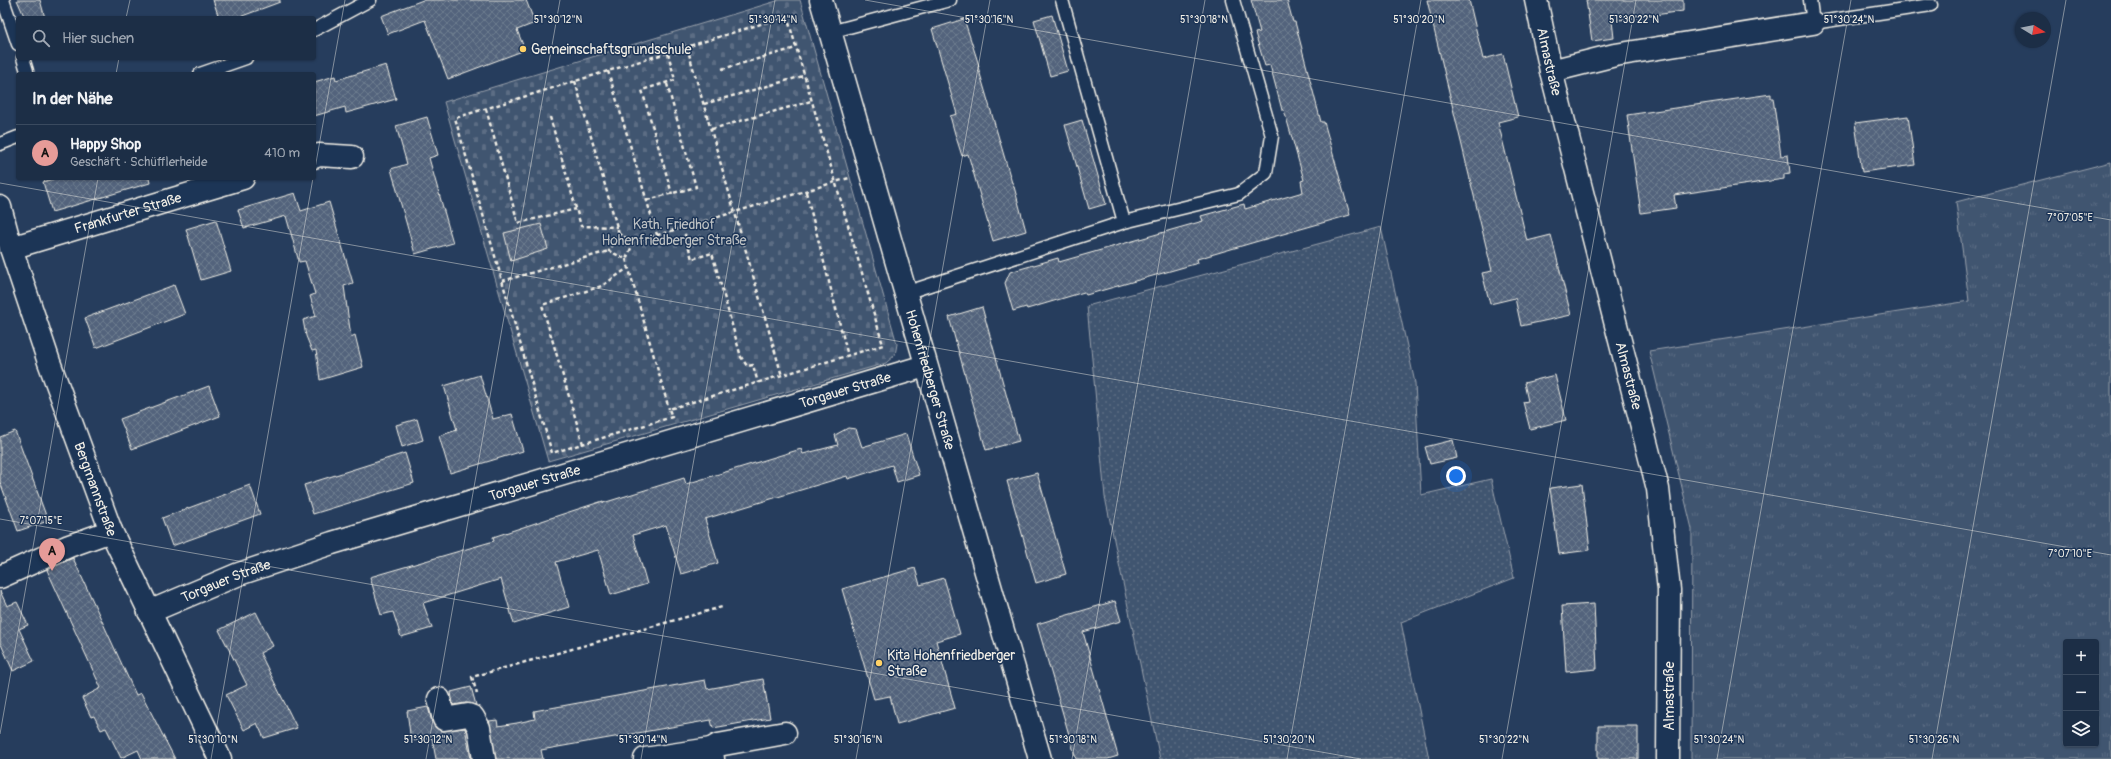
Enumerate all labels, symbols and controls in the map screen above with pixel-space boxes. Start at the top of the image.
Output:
north arrow [2015,12,2051,48]
text: 51°30'12"N [534,14,582,26]
text: 51°30'14"N [749,14,798,26]
text: 51°30'16"N [965,14,1014,26]
text: 51°30'18"N [1180,14,1228,26]
text: 51°30'20"N [1393,14,1445,26]
text: 51°30'22"N [1609,14,1659,26]
text: 51°30'24"N [1824,14,1874,26]
search box [16,16,316,60]
street label: Almastraße [1534,26,1565,98]
icon: search [30,27,52,49]
text: Hier suchen [62,29,134,48]
place label: Gemeinschaftsgrundschule [531,41,692,58]
marker: Gemeinschaftsgrundschule [518,44,528,54]
text: In der Nähe [32,88,113,109]
text: Happy Shop [70,135,141,154]
text: A [41,145,49,161]
text: 410 m [264,145,300,161]
text: Geschäft · Schüfflerheide [70,154,207,170]
street label: Frankfurter Straße [72,189,183,237]
text: 7°07'05"E [2047,212,2093,224]
park label: Kath. Friedhof Hohenfriedberger Straße [601,216,747,249]
street label: Hohenfriedberger Straße [902,307,959,452]
street label: Almastraße [1612,340,1646,411]
street label: Torgauer Straße [797,368,893,412]
street label: Bergmannstraße [71,440,121,539]
street label: Torgauer Straße [487,461,582,504]
your location [1446,466,1466,486]
text: 7°07'15"E [20,515,62,527]
pin: A [39,538,65,571]
text: 7°07'10"E [2048,548,2092,560]
street label: Torgauer Straße [178,556,273,606]
map controls [2063,639,2099,747]
button: + [2063,639,2099,675]
place label: Kita Hohenfriedberger Straße [887,647,1015,680]
marker: Kita Hohenfriedberger Straße [874,658,884,668]
street label: Almastraße [1661,661,1678,731]
button: − [2063,675,2099,711]
button: layers [2063,711,2099,747]
text: 51°30'10"N [188,734,238,746]
text: 51°30'12"N [404,734,452,746]
text: 51°30'14"N [619,734,668,746]
text: 51°30'16"N [834,734,883,746]
text: 51°30'18"N [1049,734,1097,746]
text: 51°30'20"N [1263,734,1315,746]
text: 51°30'22"N [1479,734,1529,746]
text: 51°30'24"N [1694,734,1744,746]
text: 51°30'26"N [1909,734,1959,746]

